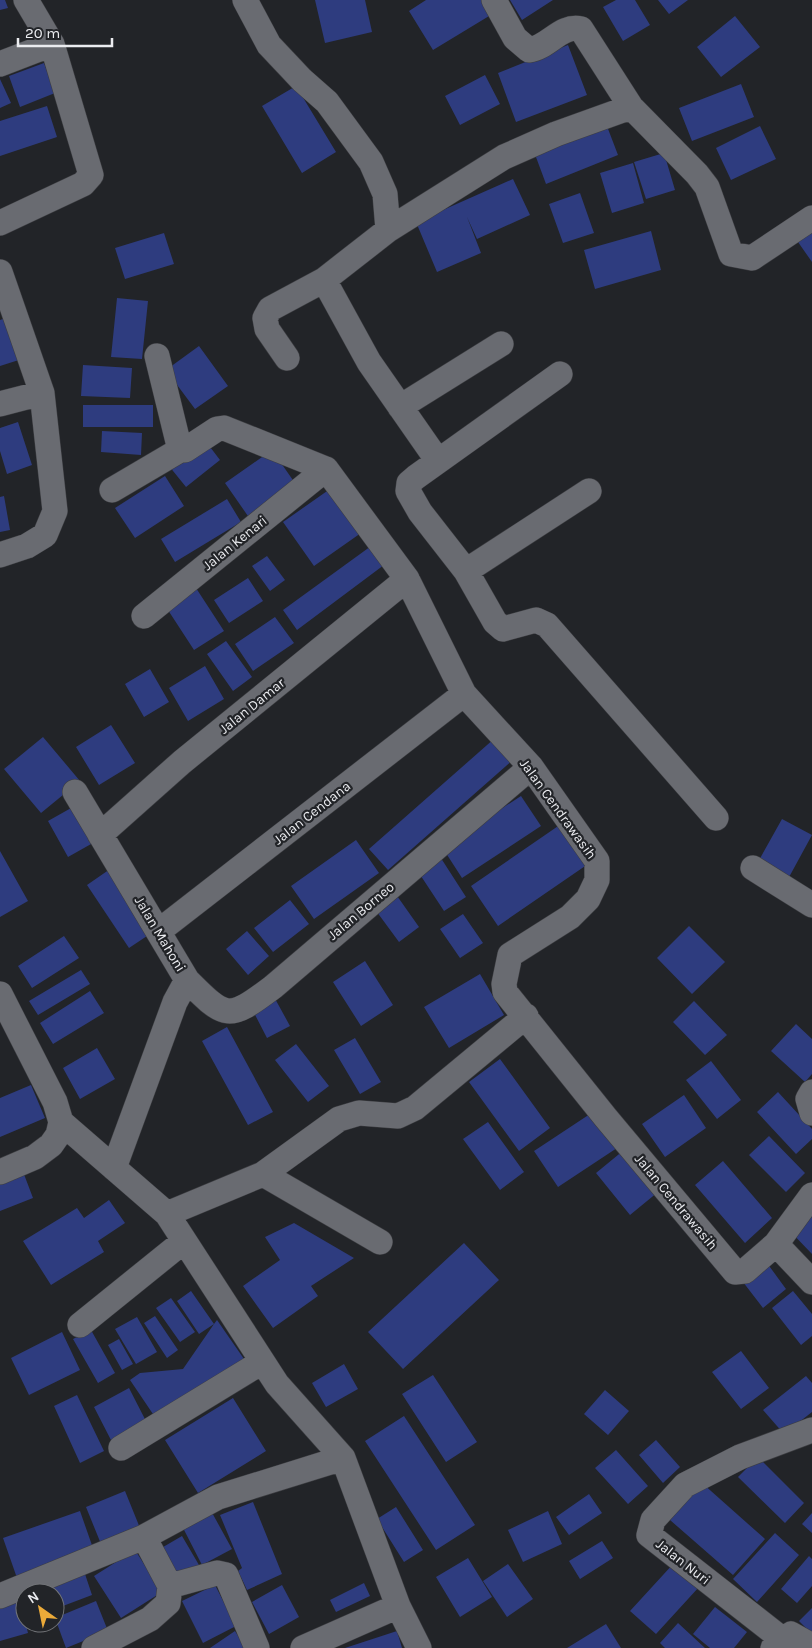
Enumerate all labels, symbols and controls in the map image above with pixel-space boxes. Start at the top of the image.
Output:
scale bar [18,15,111,47]
text: 20 m [25,24,60,42]
street label: Jalan Kenari [199,512,271,574]
street label: Jalan Damar [216,674,289,738]
street label: Jalan Cendrawasih [516,756,600,862]
street label: Jalan Cendana [270,778,354,848]
street label: Jalan Borneo [324,878,398,944]
street label: Jalan Mahoni [131,893,189,975]
street label: Jalan Cendrawasih [631,1151,721,1253]
street label: Jalan Nuri [653,1536,713,1588]
north arrow [15,1583,65,1633]
text: N [24,1588,42,1607]

